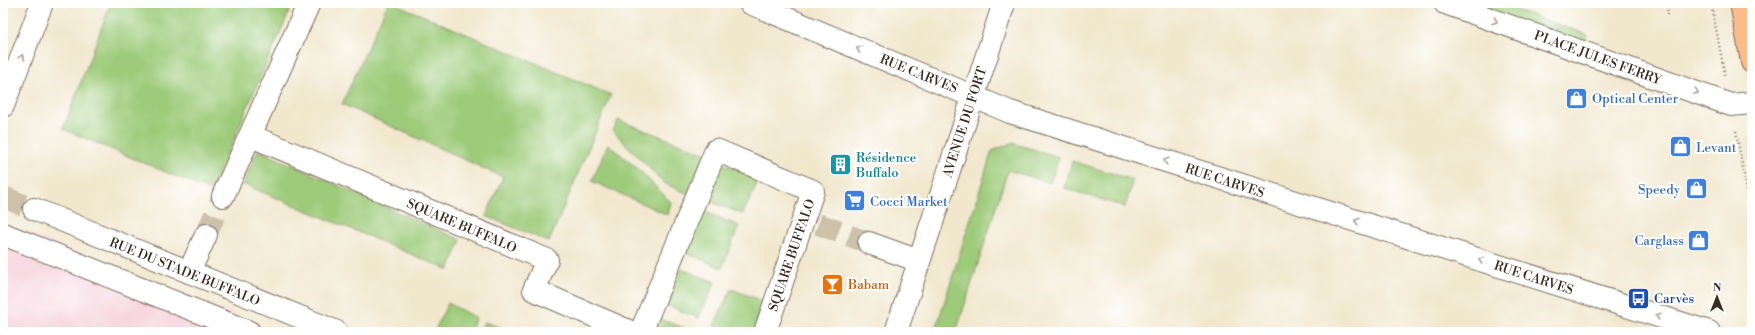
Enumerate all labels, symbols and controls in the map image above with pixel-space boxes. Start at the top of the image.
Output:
one-way arrow [1491,16,1498,24]
street label: PLACE JULES FERRY [1532,28,1665,89]
one-way arrow [856,45,863,53]
street label: RUE CARVES [877,51,960,97]
one-way arrow [17,53,25,60]
street label: AVENUE DU FORT [939,65,990,181]
shop icon: Optical Center [1564,85,1590,111]
one-way arrow [1693,88,1700,96]
place label: Optical Center [1592,91,1679,107]
shop icon: Levant [1668,134,1694,160]
place label: Levant [1696,140,1737,156]
place label: Résidence Buffalo [855,150,917,181]
building icon: Résidence Buffalo [827,151,853,177]
one-way arrow [1163,157,1170,166]
street label: RUE CARVES [1183,161,1266,201]
shop icon: Speedy [1683,176,1709,202]
place label: Speedy [1638,182,1681,198]
supermarket icon: Cocci Market [841,188,867,214]
place label: Cocci Market [870,194,948,210]
street label: SQUARE BUFFALO [404,196,519,256]
street label: SQUARE BUFFALO [765,197,819,314]
one-way arrow [1354,217,1361,226]
shop icon: Carglass [1686,227,1712,253]
place label: Carglass [1634,233,1684,249]
street label: RUE DU STADE BUFFALO [107,234,262,309]
one-way arrow [1478,256,1485,265]
street label: RUE CARVES [1492,258,1575,298]
bar icon: Babam [819,271,845,297]
place label: Babam [847,277,890,293]
north arrow [1697,277,1737,317]
text: N [1713,281,1722,295]
bus stop icon: Carvès [1625,285,1651,311]
place label: Carvès [1654,291,1694,307]
one-way arrow [1655,312,1662,321]

